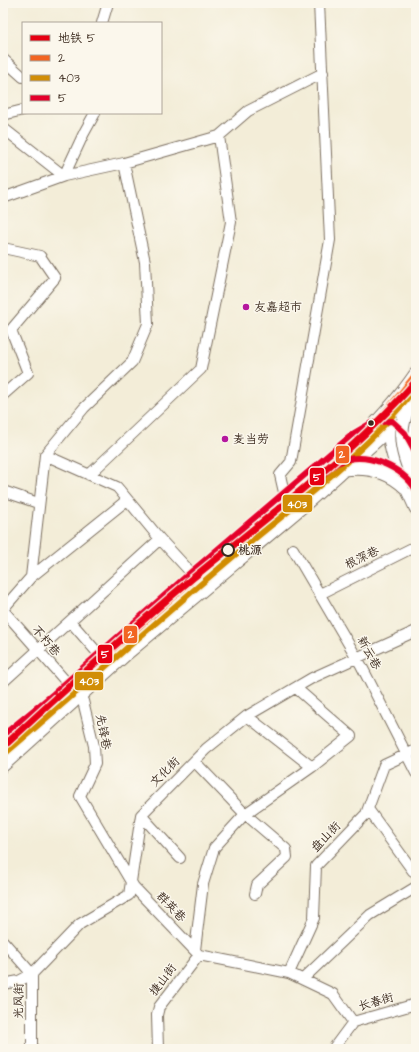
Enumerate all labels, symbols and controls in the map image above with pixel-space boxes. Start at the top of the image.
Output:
legend [22,22,162,114]
text: 地铁 5 [58,30,96,47]
text: 2 [58,50,65,67]
text: 403 [58,70,80,87]
text: 5 [58,90,67,107]
place label: 友嘉超市 [254,299,302,316]
marker: 友嘉超市 [241,302,251,312]
unlabelled marker [366,418,376,428]
place label: 麦当劳 [233,431,269,448]
marker: 麦当劳 [220,434,230,444]
line badge: 2 [335,445,350,464]
text: 2 [338,447,346,462]
line badge: 5 [309,467,325,486]
text: 5 [313,470,321,485]
line badge: 403 [282,494,313,513]
text: 403 [287,497,307,512]
place label: 桃源 [238,542,262,559]
street label: 根深巷 [342,542,382,574]
marker: 桃源 [221,543,235,557]
street label: 不朽巷 [28,622,64,660]
line badge: 2 [123,625,138,644]
text: 2 [127,627,135,642]
street label: 新云巷 [353,633,385,673]
line badge: 5 [97,644,113,664]
text: 5 [101,647,109,662]
line badge: 403 [74,671,104,691]
text: 403 [79,674,99,689]
street label: 先锋巷 [91,713,115,751]
street label: 文化街 [146,753,184,791]
street label: 盘山街 [307,818,345,856]
street label: 群英巷 [152,888,190,926]
street label: 捷山街 [145,961,181,999]
street label: 光风街 [10,983,28,1019]
street label: 长春街 [356,989,396,1015]

